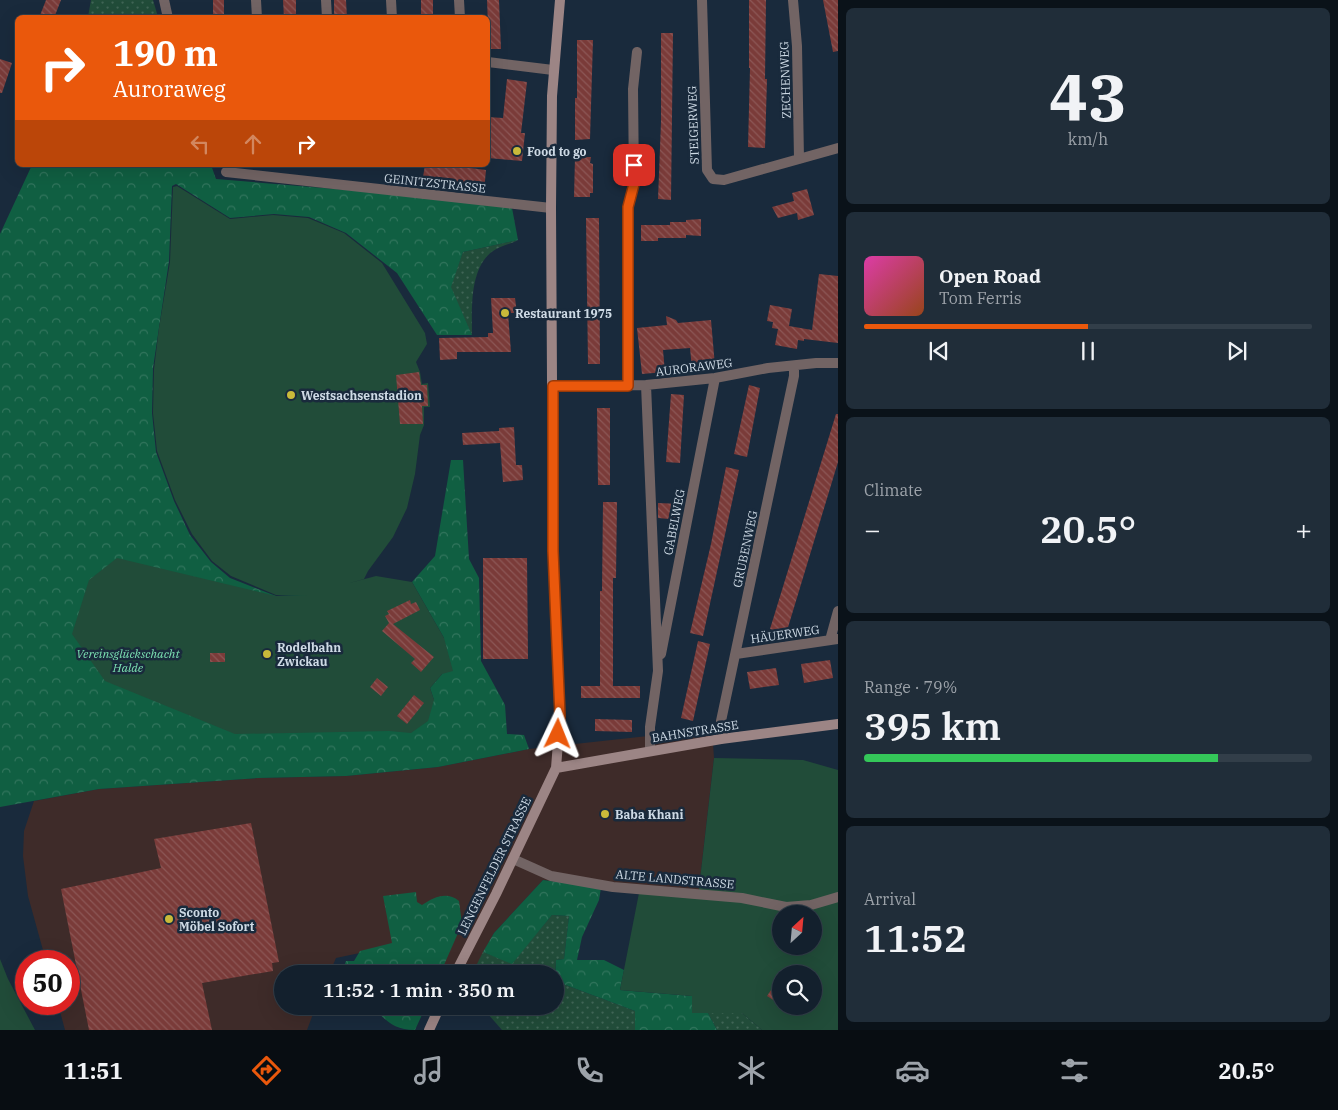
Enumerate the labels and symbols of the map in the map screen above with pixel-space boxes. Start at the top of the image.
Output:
street label: ZECHENWEG [776,41,794,119]
street label: STEIGERWEG [684,85,702,165]
place label: Food to go [527,144,587,159]
pin [613,144,655,186]
marker: Food to go [511,145,523,157]
street label: GEINITZSTRASSE [383,170,487,196]
place label: Restaurant 1975 [515,306,612,321]
marker: Restaurant 1975 [499,307,511,319]
street label: AURORAWEG [655,355,734,379]
place label: Westsachsenstadion [301,388,422,403]
marker: Westsachsenstadion [285,389,297,401]
street label: GABELWEG [660,487,688,556]
street label: GRUBENWEG [730,509,761,589]
street label: HÄUERWEG [749,622,821,646]
place label: Rodelbahn Zwickau [277,640,341,669]
park label: Vereinsglückschacht Halde [76,646,180,675]
marker: Rodelbahn Zwickau [261,648,273,660]
position arrow [531,707,583,759]
street label: BAHNSTRASSE [651,717,739,745]
street label: LENGENFELDER STRASSE [454,794,534,938]
place label: Baba Khani [615,807,683,822]
marker: Baba Khani [599,808,611,820]
street label: ALTE LANDSTRASSE [615,866,735,892]
place label: Sconto Möbel Sofort [179,905,255,934]
north arrow [772,905,822,955]
marker: Sconto Möbel Sofort [163,913,175,925]
speed limit sign: 50 [15,950,80,1015]

